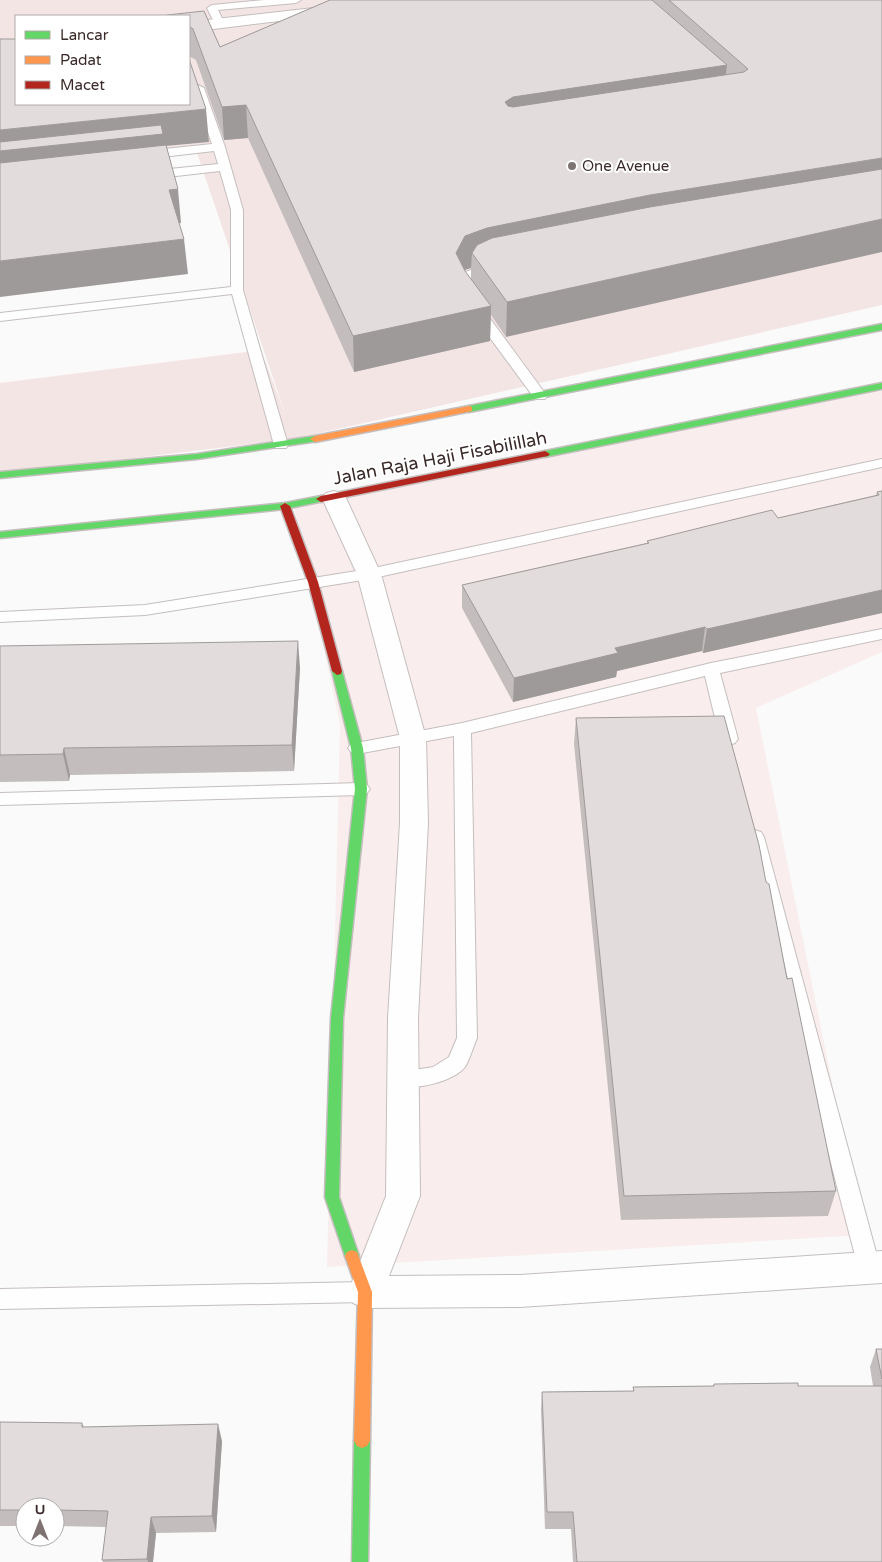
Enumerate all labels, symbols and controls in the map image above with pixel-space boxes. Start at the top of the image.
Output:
legend [15,15,190,105]
text: Lancar [60,26,109,44]
text: Padat [60,51,102,69]
text: Macet [60,76,105,94]
place label: One Avenue [582,157,669,175]
marker: One Avenue [566,160,578,172]
street label: Jalan Raja Haji Fisabilillah [331,426,549,490]
north arrow [15,1497,65,1547]
text: U [35,1501,45,1518]

